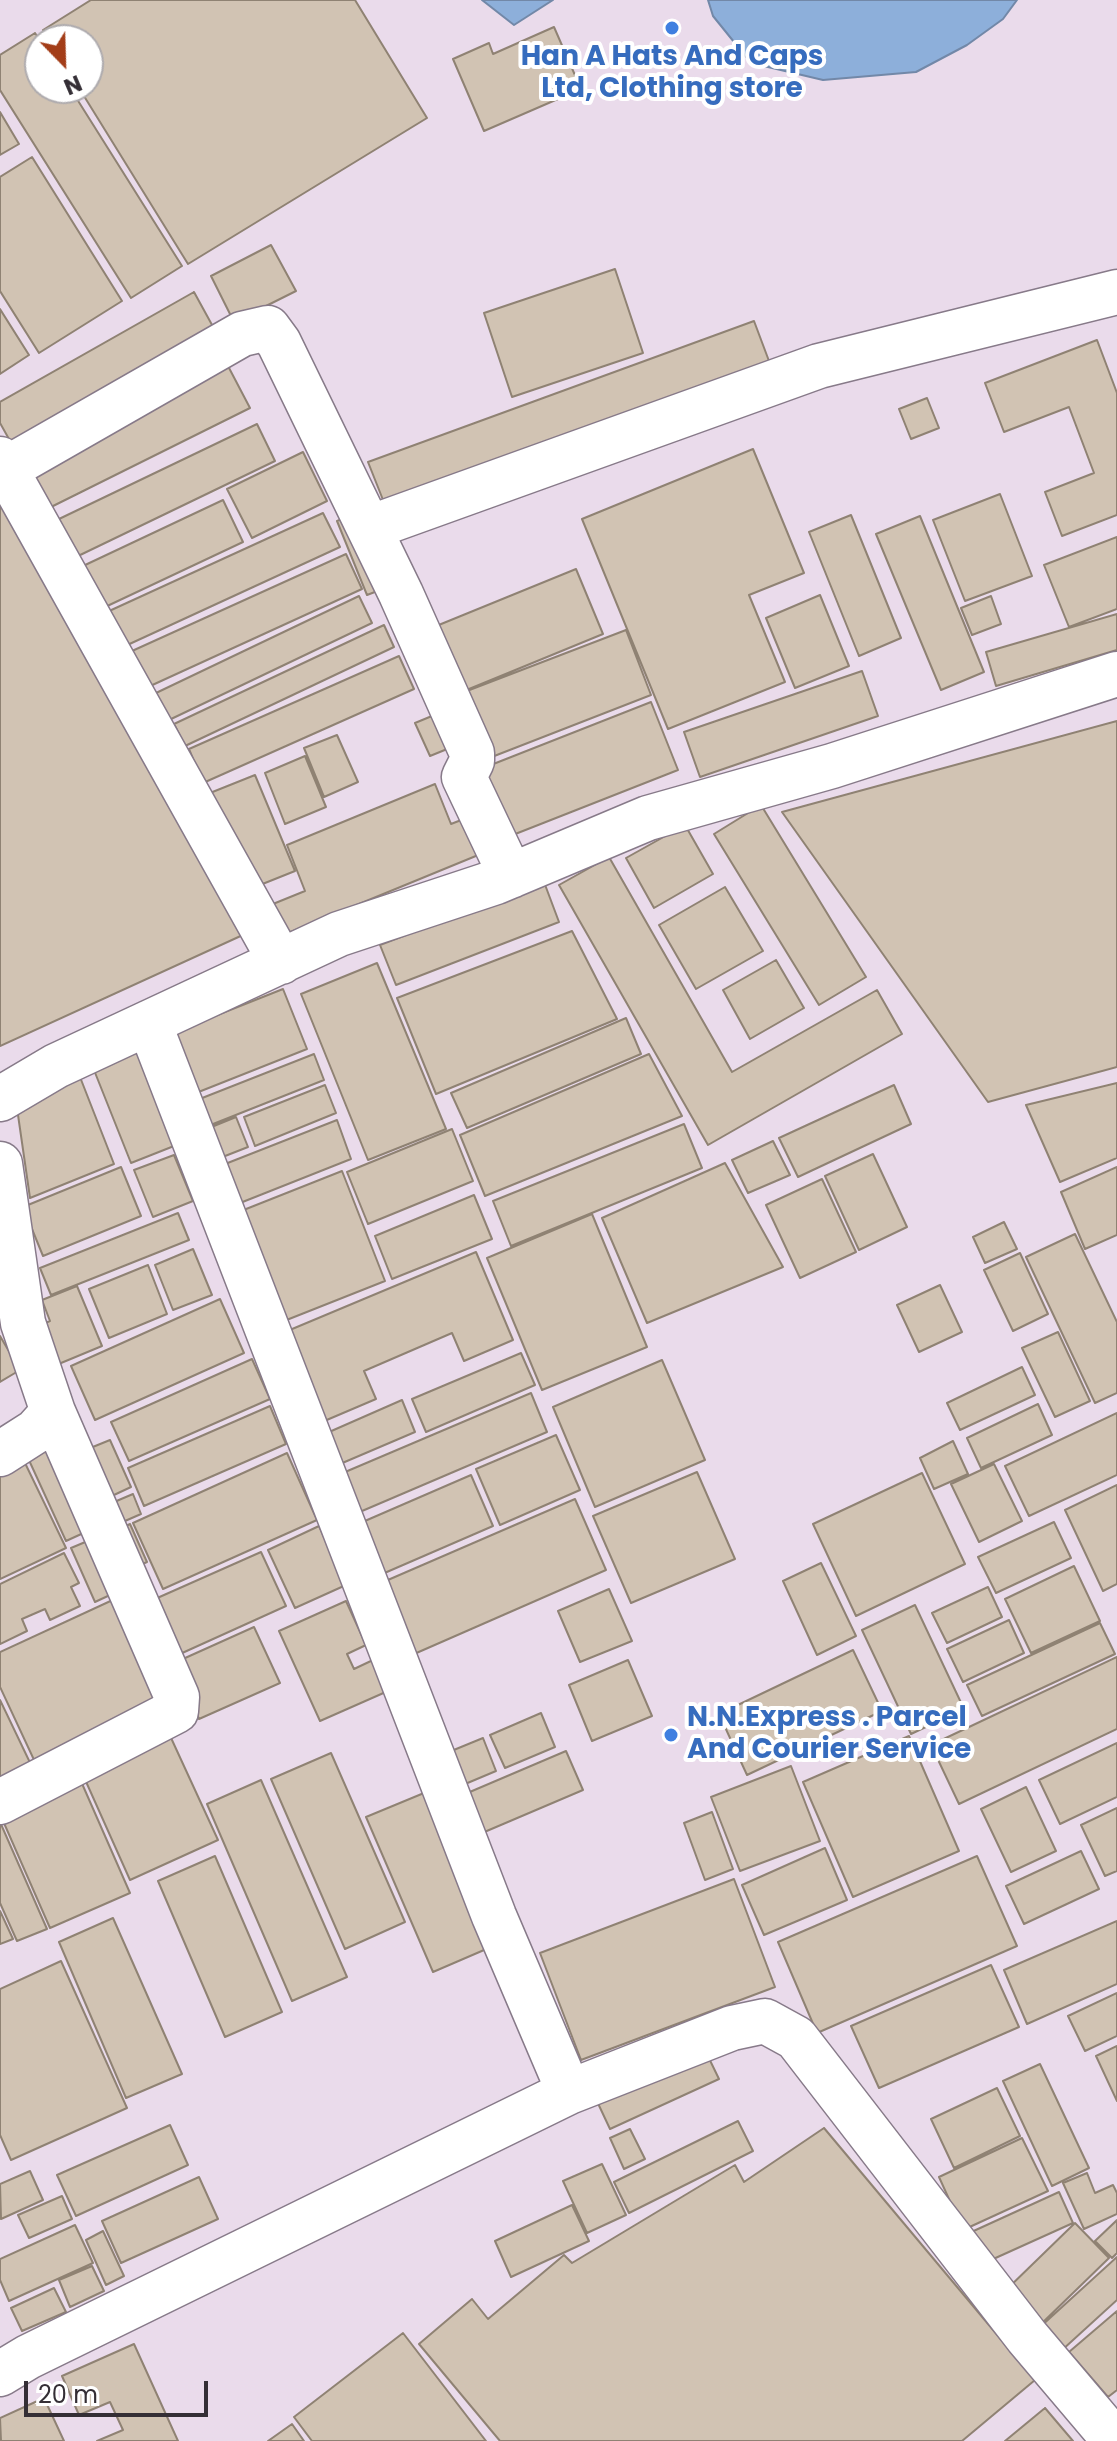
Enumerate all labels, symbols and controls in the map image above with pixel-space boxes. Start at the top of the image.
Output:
marker: Han A Hats And Caps Ltd, Clothing store [663,19,681,37]
north arrow [24,24,104,104]
place label: Han A Hats And Caps Ltd, Clothing store [521,41,823,107]
text: N [59,67,86,102]
place label: N.N.Express . Parcel And Courier Service [687,1702,971,1768]
marker: N.N.Express . Parcel And Courier Service [662,1726,680,1744]
scale bar [28,2365,212,2415]
text: 20 m [38,2378,98,2411]

